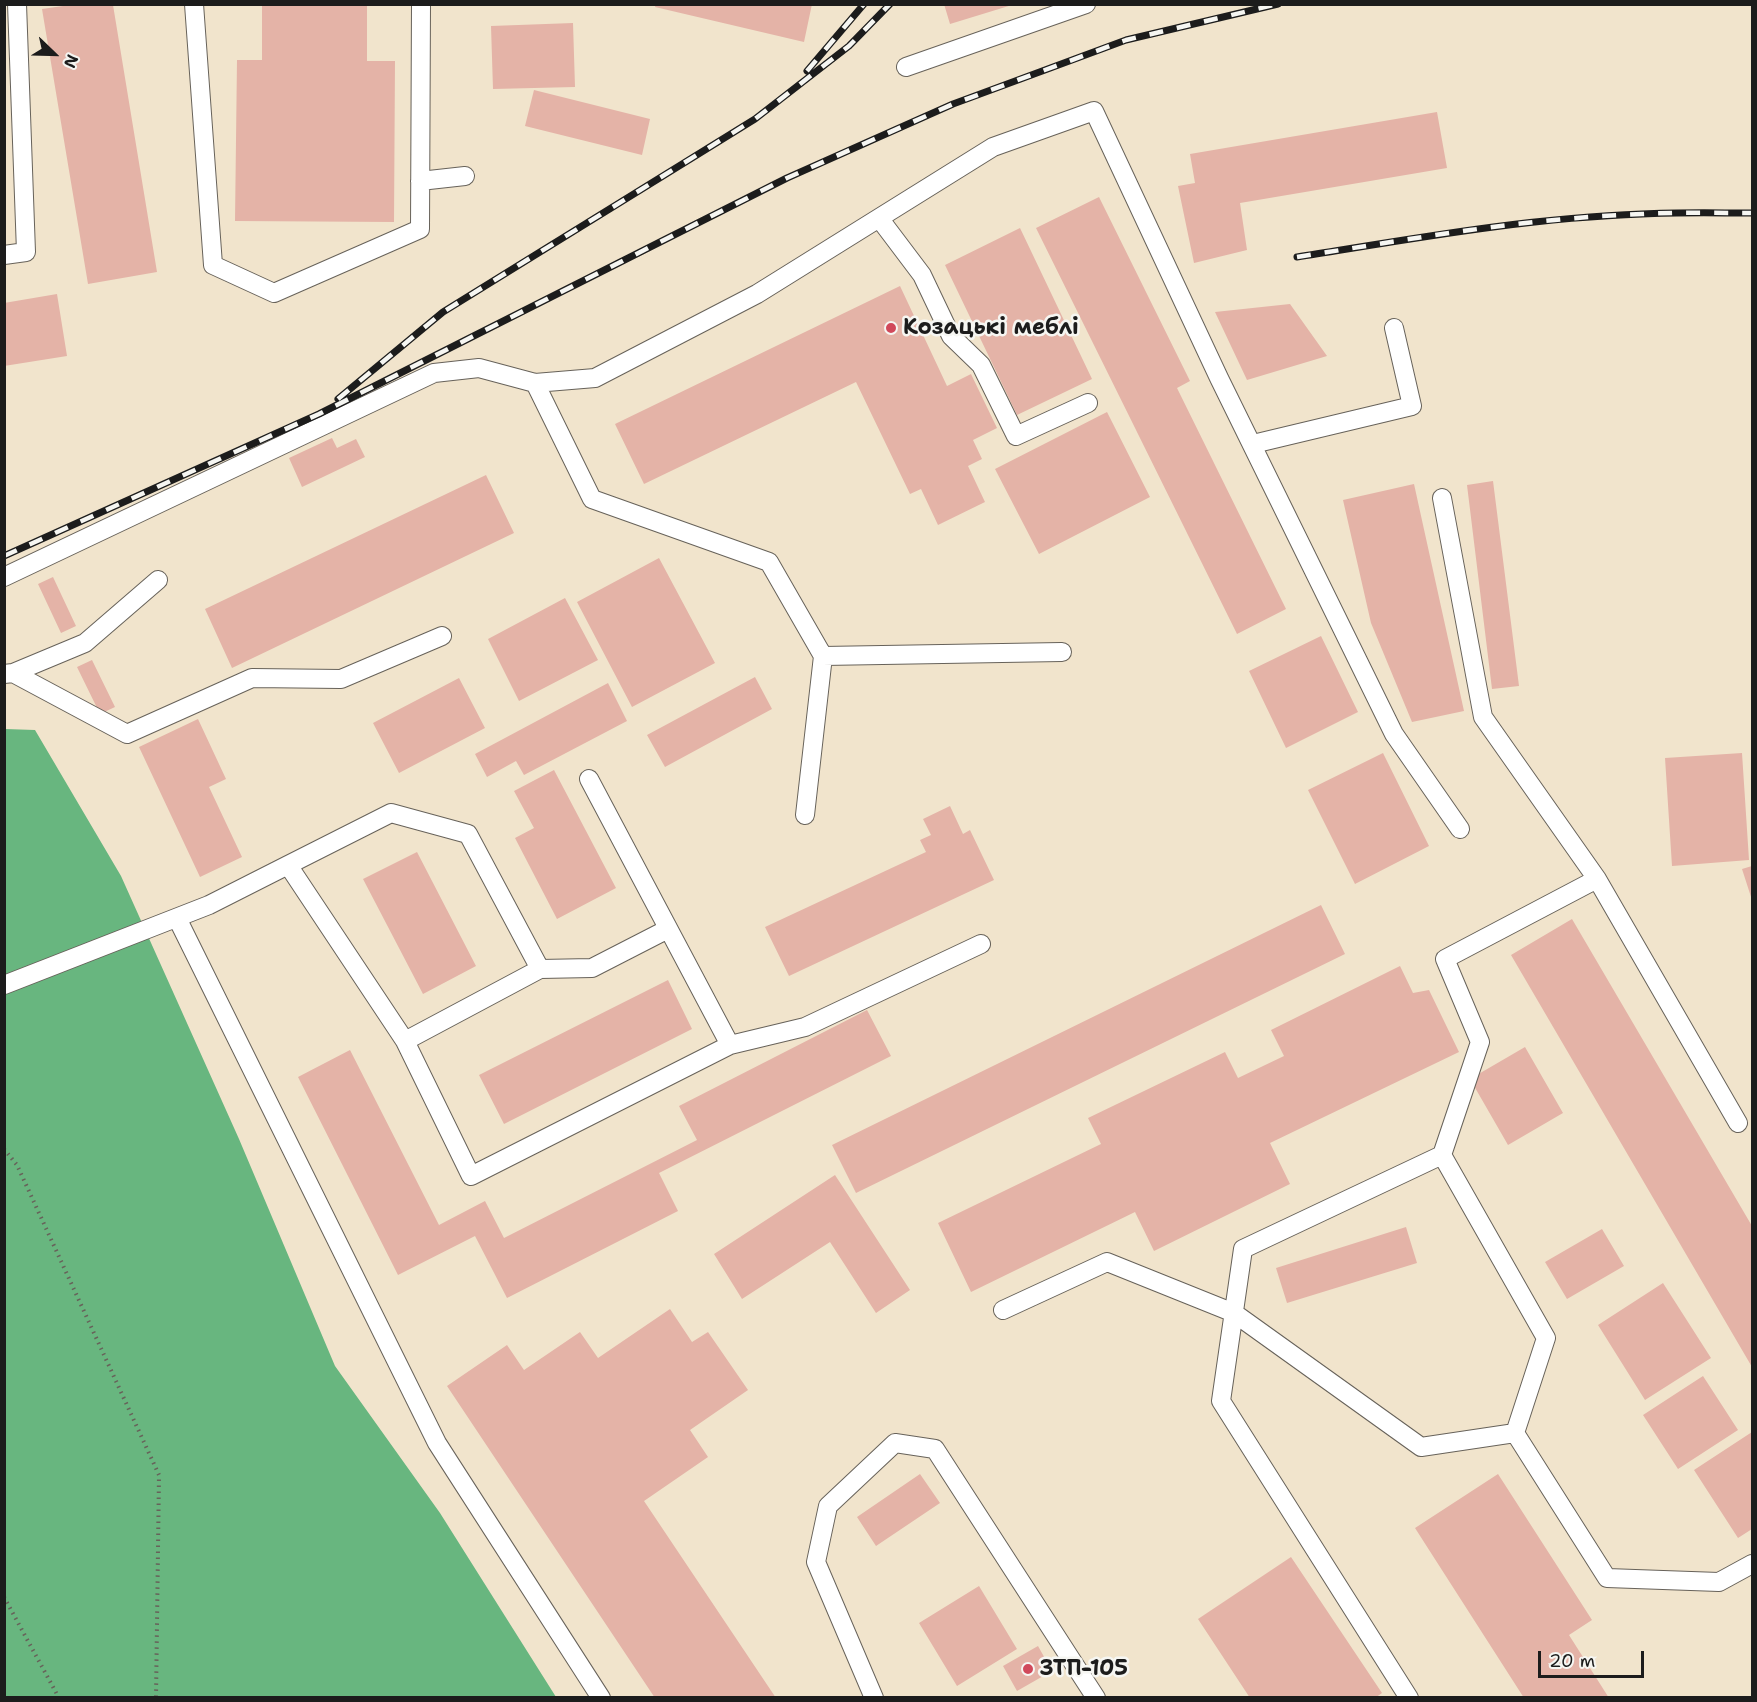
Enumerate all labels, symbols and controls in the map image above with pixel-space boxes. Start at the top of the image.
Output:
north arrow [24,24,84,84]
text: N [59,51,83,71]
place label: Козацькі меблі [903,315,1079,341]
marker: Козацькі меблі [884,321,898,335]
scale bar [1541,1639,1648,1677]
text: 20 m [1549,1649,1595,1673]
place label: ЗТП-105 [1040,1656,1128,1682]
marker: ЗТП-105 [1021,1662,1035,1676]

